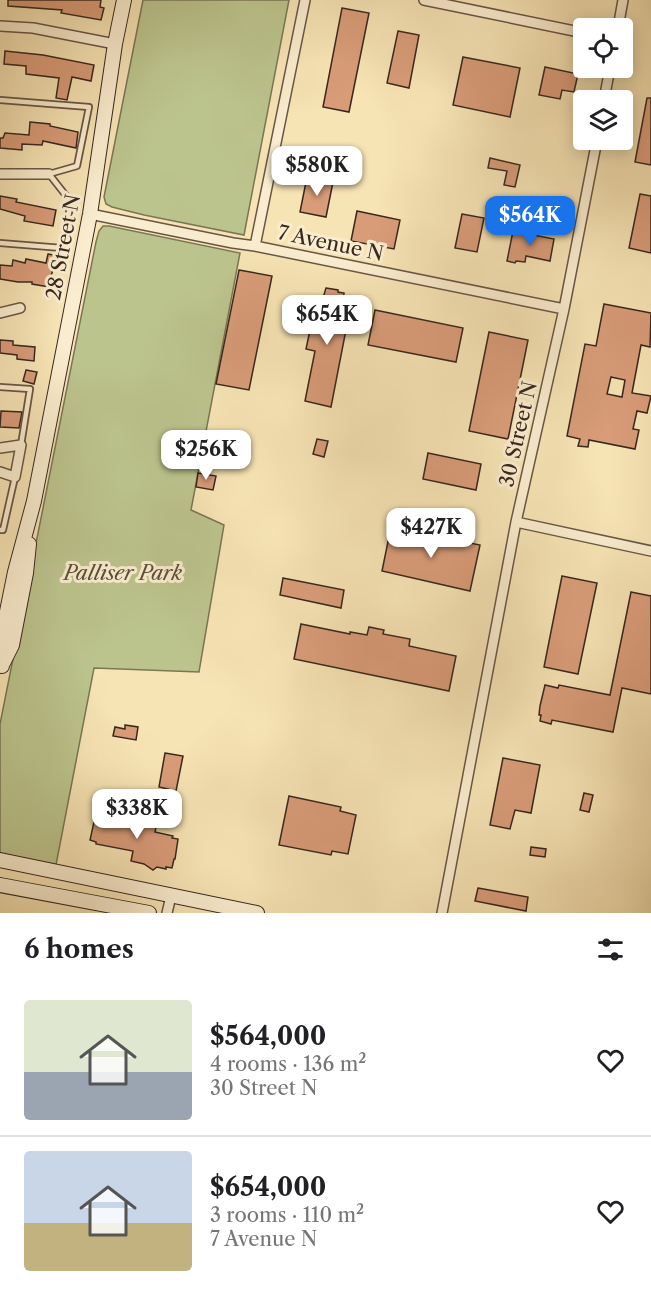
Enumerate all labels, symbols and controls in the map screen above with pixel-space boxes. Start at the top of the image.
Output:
map controls [573,18,633,150]
button: locate [573,18,633,78]
button: layers [573,90,633,150]
pin: $580K [275,146,359,197]
text: $580K [285,153,349,177]
street label: 28 Street N [41,192,85,302]
pin: $564K [488,196,572,247]
text: $564K [499,203,561,227]
street label: 7 Avenue N [276,220,386,266]
pin: $654K [285,295,369,346]
text: $654K [296,302,358,326]
street label: 30 Street N [494,379,542,489]
pin: $256K [164,430,248,481]
text: $256K [175,437,237,461]
pin: $427K [389,508,473,559]
text: $427K [400,515,462,539]
park label: Palliser Park [62,561,183,585]
pin: $338K [95,789,179,840]
text: $338K [106,796,168,820]
text: 6 homes [24,933,134,965]
icon: filters [594,933,627,966]
text: $564,000 [210,1020,326,1052]
icon: home [72,1024,144,1096]
icon: heart [594,1044,627,1077]
text: 4 rooms · 136 m² [210,1052,366,1076]
text: 30 Street N [210,1076,318,1100]
text: $654,000 [210,1171,326,1203]
icon: home [72,1175,144,1247]
icon: heart [594,1195,627,1228]
text: 3 rooms · 110 m² [210,1203,364,1227]
text: 7 Avenue N [210,1227,317,1251]

